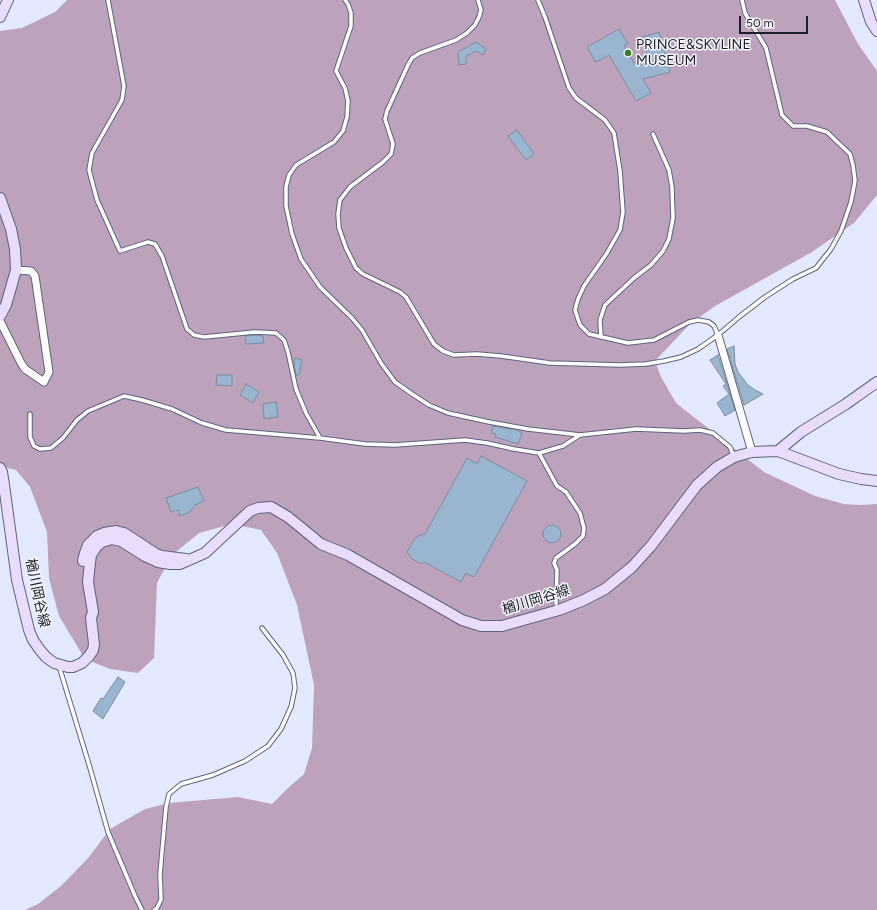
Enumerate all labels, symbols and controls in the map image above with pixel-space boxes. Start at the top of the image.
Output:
scale bar [741,8,810,34]
text: 50 m [746,16,774,30]
place label: PRINCE&SKYLINE MUSEUM [636,37,751,70]
marker: PRINCE&SKYLINE MUSEUM [623,48,633,58]
street label: 楢川岡谷線 [22,557,52,629]
street label: 楢川岡谷線 [500,582,572,618]

